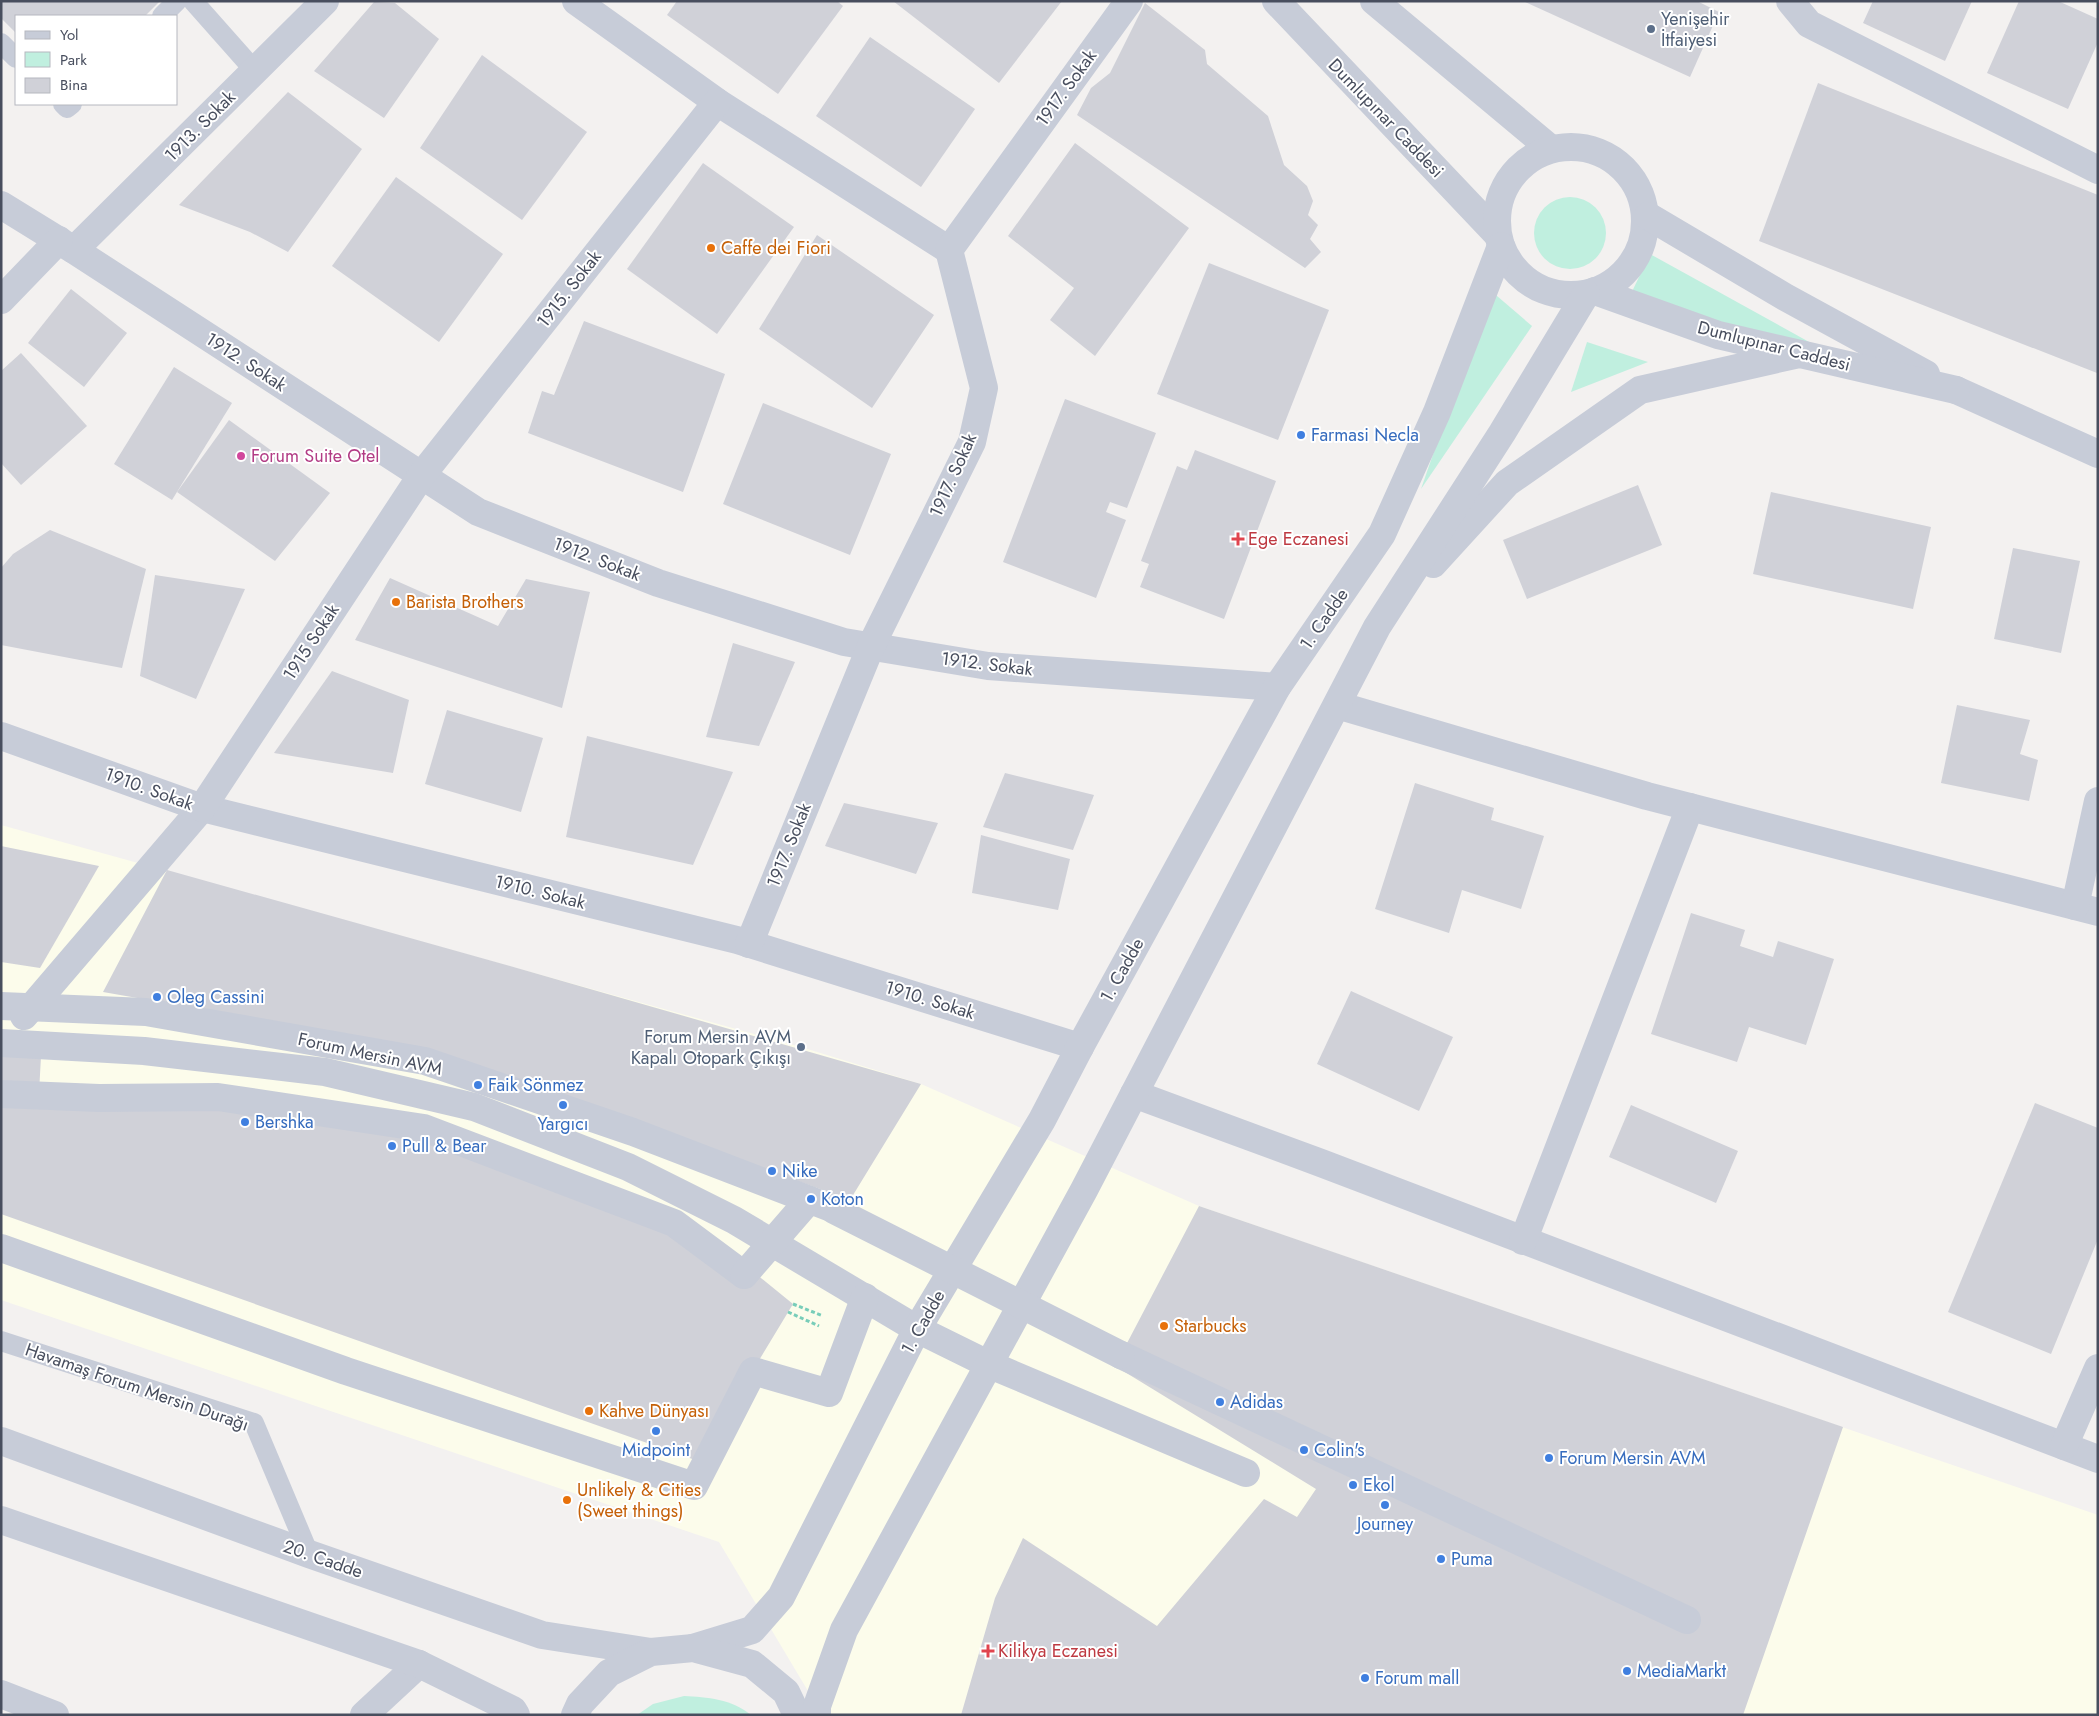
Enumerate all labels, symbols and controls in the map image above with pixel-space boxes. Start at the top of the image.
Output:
place label: Yenişehir İtfaiyesi [1661,6,1730,53]
legend [15,15,178,105]
marker: Yenişehir İtfaiyesi [1645,23,1657,35]
text: Yol [60,24,79,46]
street label: 1917. Sokak [1029,44,1103,132]
text: Park [60,49,87,71]
street label: Dumlupınar Caddesi [1322,53,1450,183]
text: Bina [60,74,87,96]
street label: 1913. Sokak [159,85,241,167]
place label: Caffe dei Fiori [721,235,831,261]
marker: Caffe dei Fiori [705,242,717,254]
street label: 1915. Sokak [531,245,608,333]
street label: Dumlupınar Caddesi [1695,314,1853,378]
street label: 1912. Sokak [200,326,292,398]
place label: Farmasi Necla [1311,422,1419,448]
street label: 1917. Sokak [923,429,983,521]
marker: Farmasi Necla [1295,429,1307,441]
place label: Forum Suite Otel [251,443,379,469]
marker: Forum Suite Otel [235,450,247,462]
place label: Ege Eczanesi [1248,526,1349,552]
street label: 1912. Sokak [549,530,645,588]
marker: Ege Eczanesi [1232,533,1244,545]
street label: 1. Cadde [1293,583,1355,655]
place label: Barista Brothers [406,589,523,615]
marker: Barista Brothers [390,596,402,608]
street label: 1915 Sokak [277,599,345,685]
street label: 1912. Sokak [940,646,1034,683]
street label: 1910. Sokak [101,761,197,817]
street label: 1917. Sokak [760,799,818,891]
street label: 1910. Sokak [492,868,588,916]
street label: 1. Cadde [1094,933,1150,1007]
street label: 1910. Sokak [882,974,978,1026]
place label: Oleg Cassini [167,984,265,1010]
marker: Oleg Cassini [151,991,163,1003]
place label: Forum Mersin AVM Kapalı Otopark Çıkışı [631,1024,791,1071]
street label: Forum Mersin AVM [296,1026,444,1082]
marker: Forum Mersin AVM Kapalı Otopark Çıkışı [795,1041,807,1053]
place label: Faik Sönmez [488,1072,584,1098]
marker: Faik Sönmez [472,1079,484,1091]
marker: Yargıcı [557,1099,569,1111]
place label: Bershka [255,1109,314,1135]
place label: Yargıcı [537,1111,589,1137]
marker: Bershka [239,1116,251,1128]
place label: Pull & Bear [402,1133,487,1159]
marker: Pull & Bear [386,1140,398,1152]
place label: Nike [782,1158,818,1184]
marker: Nike [766,1165,778,1177]
place label: Koton [821,1186,864,1212]
marker: Koton [805,1193,817,1205]
street label: 1. Cadde [895,1285,951,1359]
place label: Starbucks [1174,1313,1247,1339]
marker: Starbucks [1158,1320,1170,1332]
street label: Havamaş Forum Mersin Durağı [22,1336,252,1438]
place label: Adidas [1230,1389,1283,1415]
marker: Adidas [1214,1396,1226,1408]
place label: Kahve Dünyası [599,1398,709,1424]
marker: Kahve Dünyası [583,1405,595,1417]
marker: Midpoint [650,1425,662,1437]
place label: Midpoint [622,1437,691,1463]
place label: Colin's [1314,1437,1364,1463]
marker: Colin's [1298,1444,1310,1456]
place label: Forum Mersin AVM [1559,1445,1706,1471]
marker: Forum Mersin AVM [1543,1452,1555,1464]
place label: Ekol [1363,1472,1395,1498]
place label: Unlikely & Cities (Sweet things) [577,1477,701,1524]
marker: Ekol [1347,1479,1359,1491]
marker: Unlikely & Cities (Sweet things) [561,1494,573,1506]
marker: Journey [1379,1499,1391,1511]
place label: Journey [1355,1511,1413,1537]
street label: 20. Cadde [280,1533,366,1585]
place label: Puma [1451,1546,1493,1572]
marker: Puma [1435,1553,1447,1565]
place label: Kilikya Eczanesi [998,1638,1118,1664]
marker: Kilikya Eczanesi [982,1645,994,1657]
place label: MediaMarkt [1637,1658,1727,1684]
place label: Forum mall [1375,1665,1459,1691]
marker: MediaMarkt [1621,1665,1633,1677]
marker: Forum mall [1359,1672,1371,1684]

